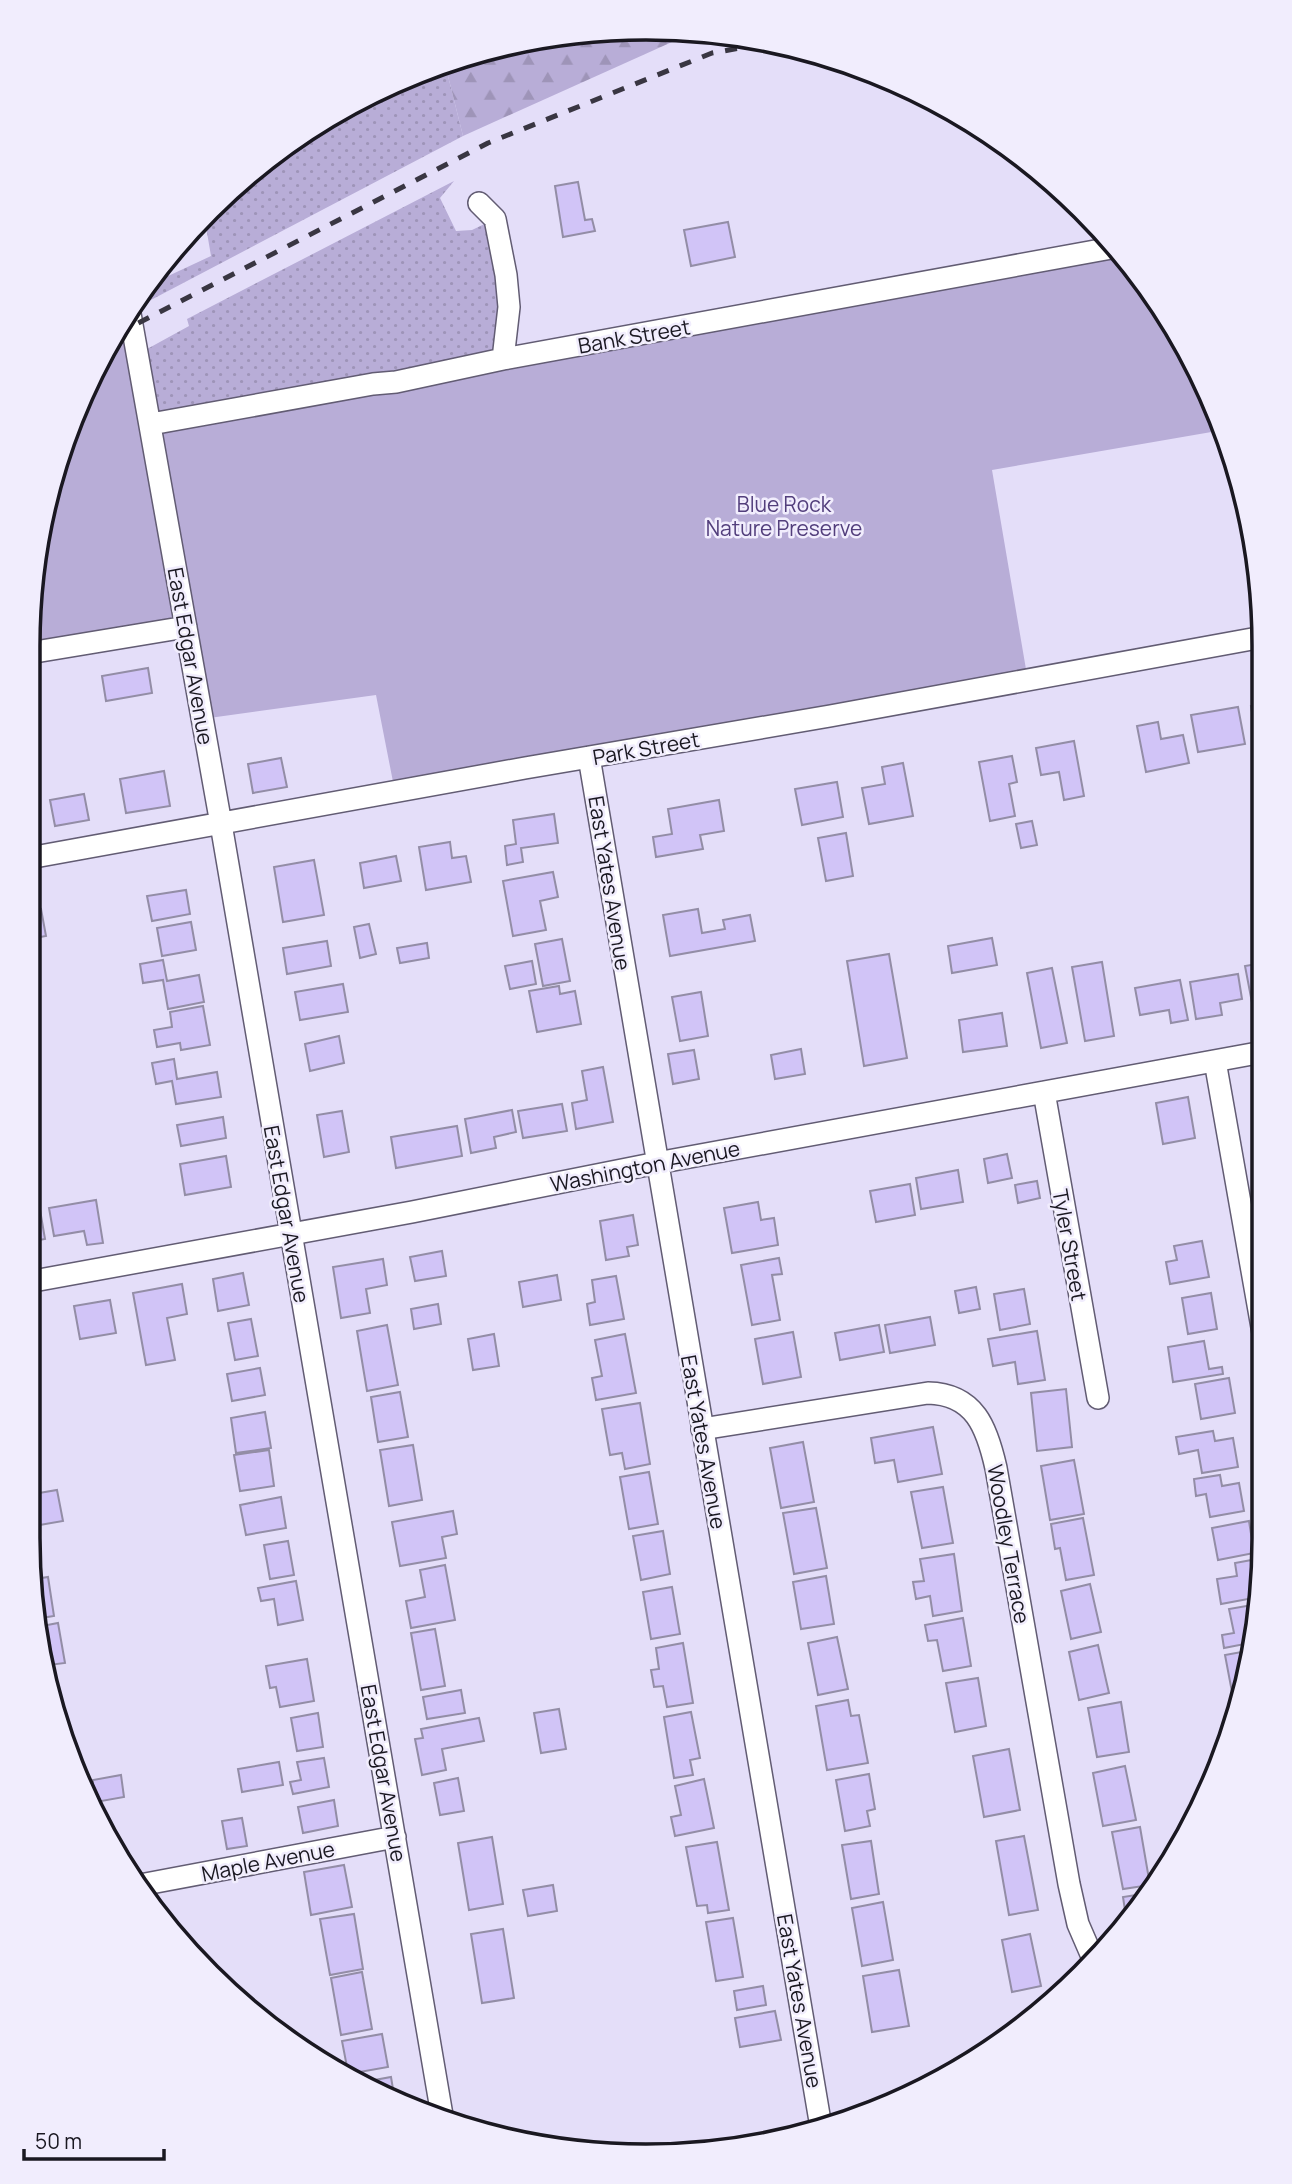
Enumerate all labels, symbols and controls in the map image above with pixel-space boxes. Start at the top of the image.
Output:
street label: Bank Street [576,312,692,360]
park label: Blue Rock Nature Preserve [706,490,862,542]
street label: East Edgar Avenue [162,565,220,747]
street label: Park Street [591,725,701,771]
street label: East Yates Avenue [582,794,638,972]
street label: East Edgar Avenue [258,1123,316,1305]
street label: Washington Avenue [548,1134,742,1198]
street label: Tyler Street [1046,1187,1094,1303]
street label: East Yates Avenue [675,1353,733,1531]
street label: Woodley Terrace [981,1462,1037,1626]
street label: East Edgar Avenue [355,1682,413,1864]
street label: Maple Avenue [199,1834,337,1888]
street label: East Yates Avenue [771,1912,829,2090]
scale bar [24,2118,164,2162]
text: 50 m [35,2127,82,2155]

